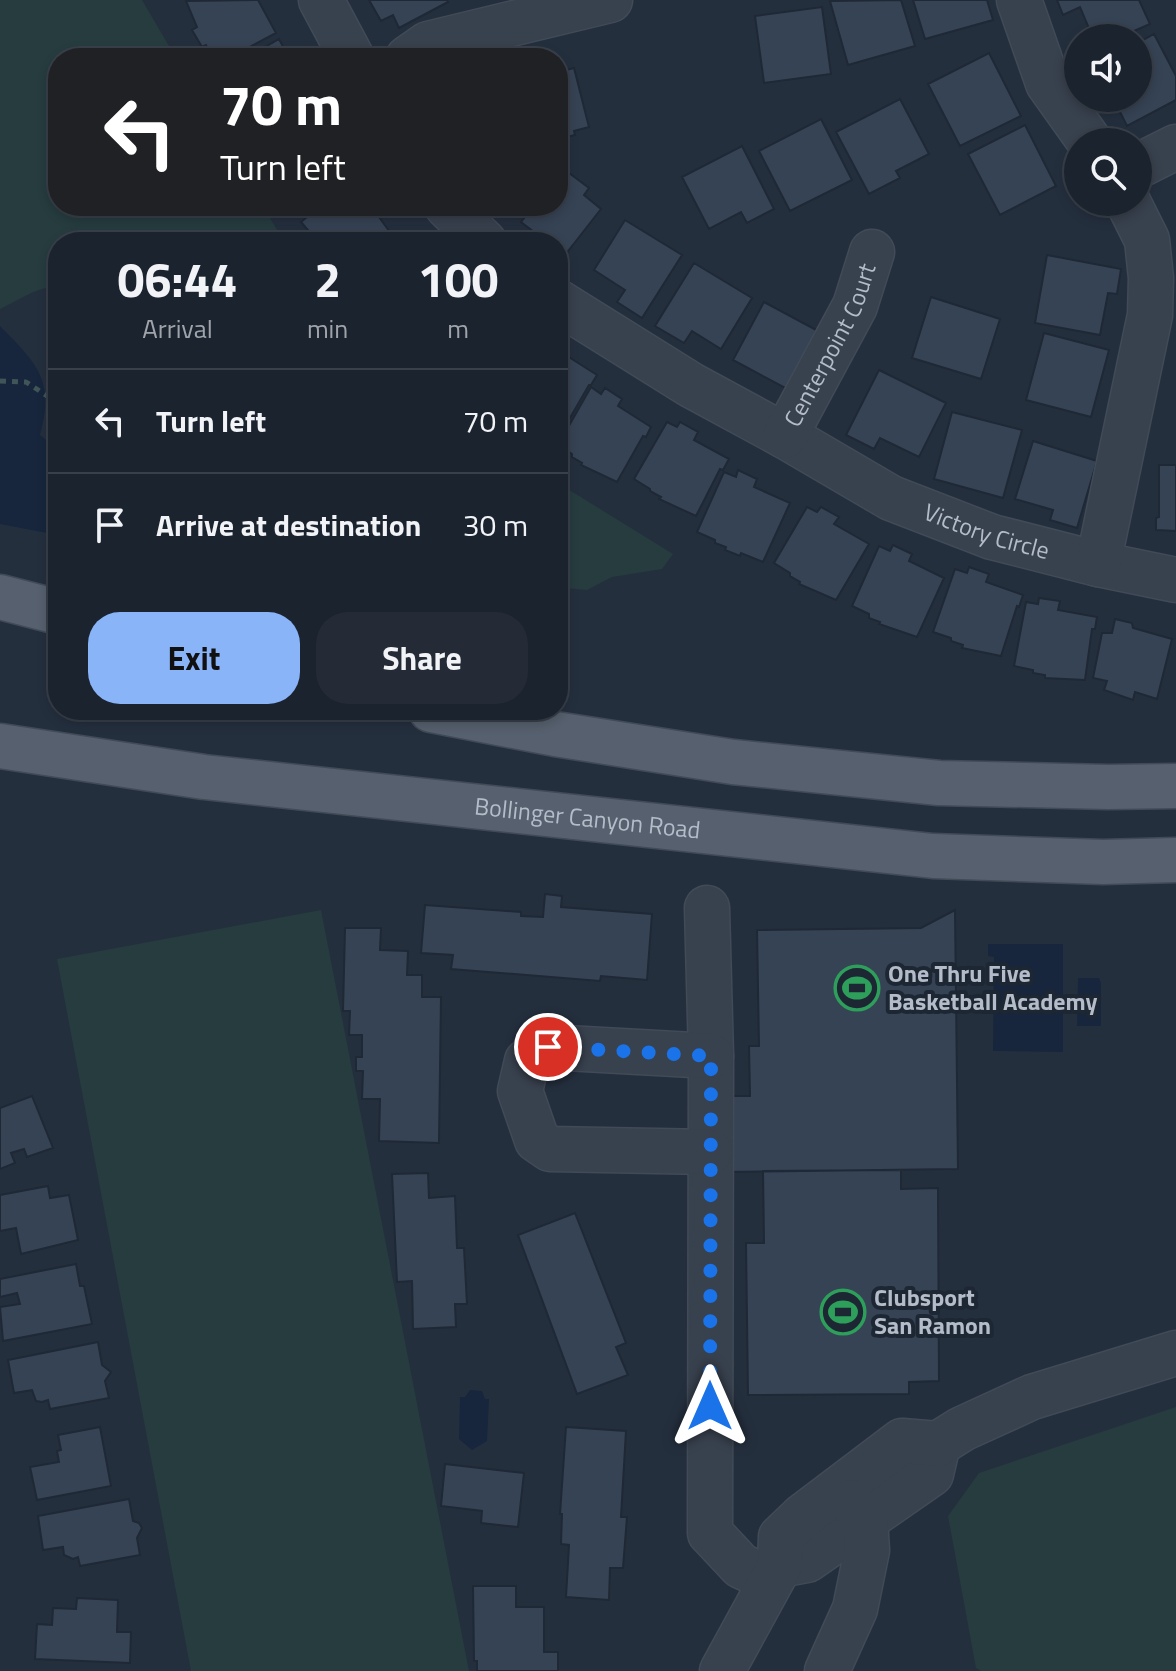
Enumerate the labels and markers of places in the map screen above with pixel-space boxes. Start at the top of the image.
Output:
place label: One Thru Five Basketball Academy [888,955,1098,1019]
sports icon: One Thru Five Basketball Academy [833,964,881,1012]
pin [514,1013,582,1081]
place label: Clubsport San Ramon [874,1279,991,1343]
sports icon: Clubsport San Ramon [819,1288,867,1336]

